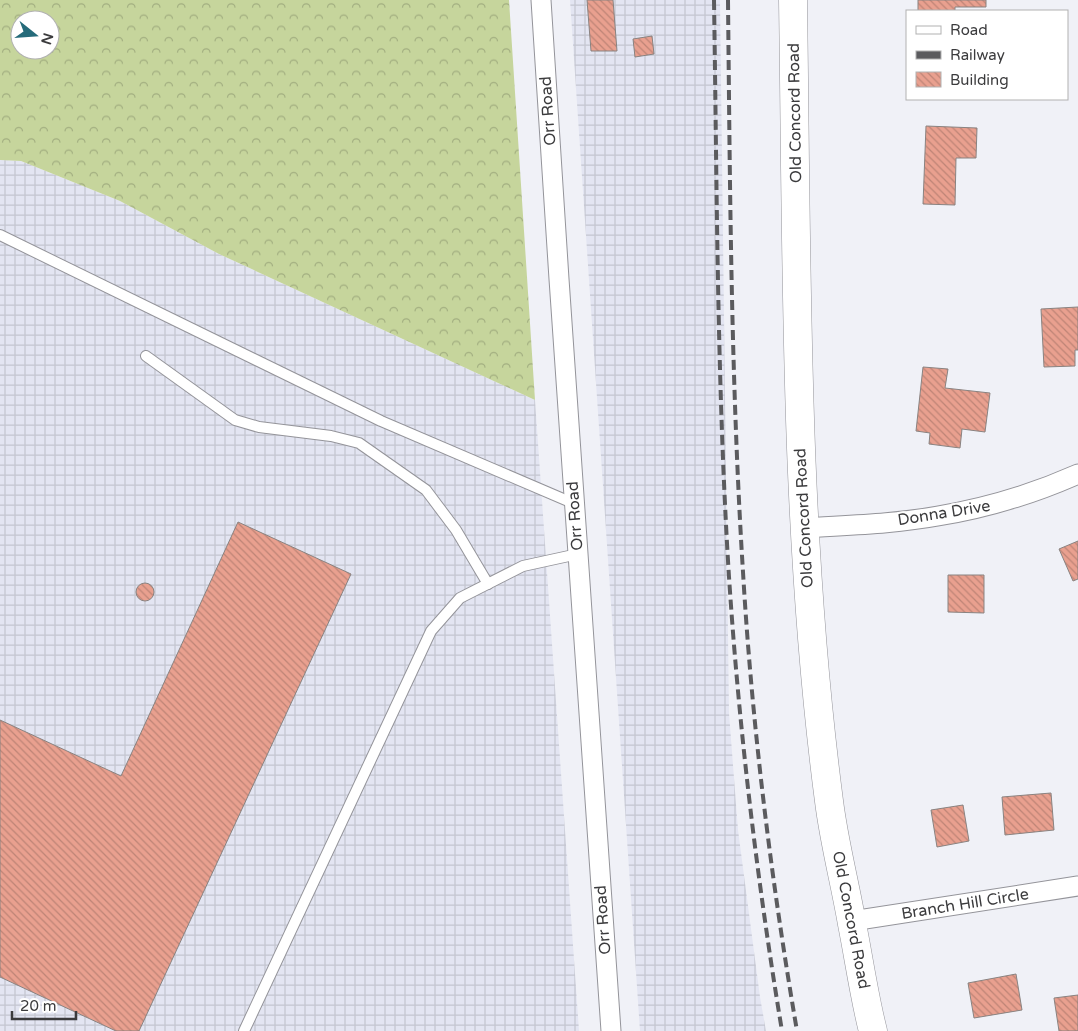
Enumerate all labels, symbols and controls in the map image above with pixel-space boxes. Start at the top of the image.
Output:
north arrow [10,10,60,60]
legend [906,10,1068,100]
text: Road [950,21,988,39]
text: N [37,31,57,47]
street label: Old Concord Road [784,43,806,183]
text: Railway [950,46,1005,64]
text: Building [950,71,1009,89]
street label: Orr Road [536,76,560,146]
street label: Old Concord Road [790,448,818,588]
street label: Orr Road [563,481,587,551]
street label: Donna Drive [896,496,992,530]
street label: Old Concord Road [828,849,874,991]
street label: Branch Hill Circle [900,884,1030,924]
street label: Orr Road [591,885,615,955]
scale bar [12,988,76,1020]
text: 20 m [20,997,57,1015]

